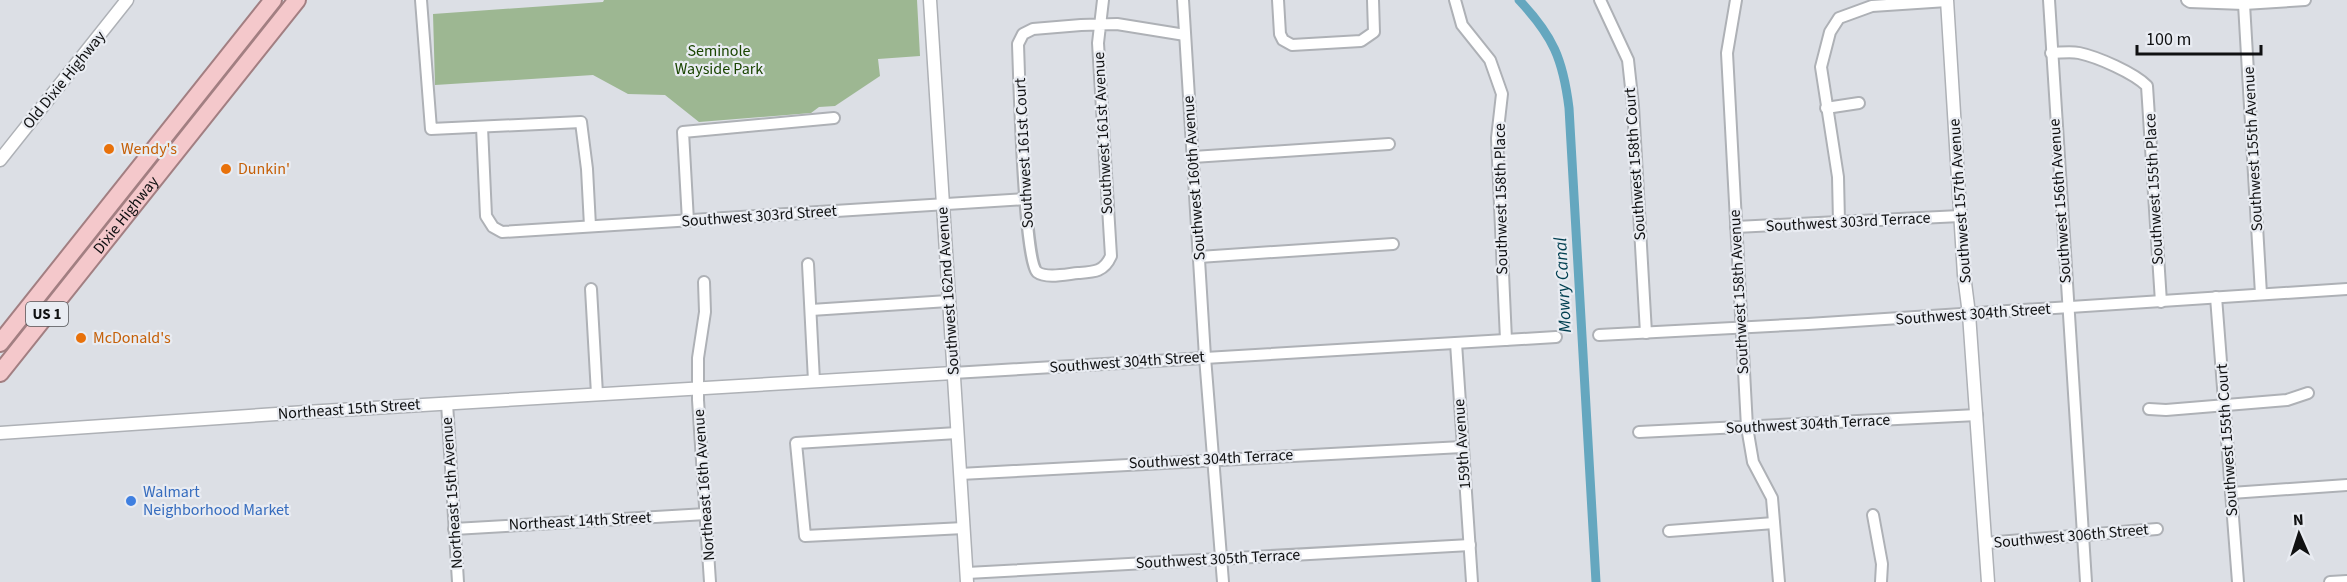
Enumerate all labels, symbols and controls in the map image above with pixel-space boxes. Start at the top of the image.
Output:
scale bar [2137,18,2262,56]
street label: Old Dixie Highway [17,26,111,134]
text: 100 m [2146,27,2191,52]
park label: Seminole Wayside Park [675,40,763,80]
street label: Southwest 161st Avenue [1088,51,1118,215]
street label: Southwest 155th Avenue [2238,66,2268,232]
street label: Southwest 161st Court [1009,77,1039,229]
street label: Southwest 158th Court [1619,86,1651,241]
street label: Southwest 160th Avenue [1177,95,1211,261]
street label: Southwest 155th Place [2139,113,2169,265]
street label: Southwest 157th Avenue [1943,118,1977,284]
street label: Southwest 156th Avenue [2043,118,2077,284]
street label: Southwest 158th Place [1489,123,1513,275]
place label: Wendy's [121,138,177,160]
marker: Wendy's [102,142,116,156]
place label: Dunkin' [238,158,290,180]
marker: Dunkin' [219,162,233,176]
street label: Dixie Highway [88,171,164,259]
street label: Southwest 303rd Street [681,200,838,232]
street label: Southwest 162nd Avenue [931,206,965,376]
street label: Southwest 303rd Terrace [1765,207,1931,237]
street label: Southwest 158th Avenue [1724,209,1754,375]
water label: Mowry Canal [1548,236,1578,333]
street label: Southwest 304th Street [1895,298,2052,330]
road number: US 1 [26,302,68,326]
place label: McDonald's [93,327,171,349]
marker: McDonald's [74,331,88,345]
street label: Southwest 304th Street [1049,346,1206,378]
street label: Southwest 155th Court [2211,362,2243,517]
street label: Northeast 15th Street [277,393,422,425]
street label: 159th Avenue [1448,398,1476,490]
street label: Northeast 16th Avenue [688,408,720,562]
street label: Southwest 304th Terrace [1725,409,1891,439]
street label: Northeast 15th Avenue [436,416,468,570]
street label: Southwest 304th Terrace [1128,444,1294,474]
place label: Walmart Neighborhood Market [143,481,290,521]
marker: Walmart Neighborhood Market [124,494,138,508]
north arrow [2269,504,2329,564]
street label: Northeast 14th Street [508,506,652,536]
text: N [2292,509,2304,531]
street label: Southwest 306th Street [1993,518,2150,554]
street label: Southwest 305th Terrace [1135,544,1301,574]

